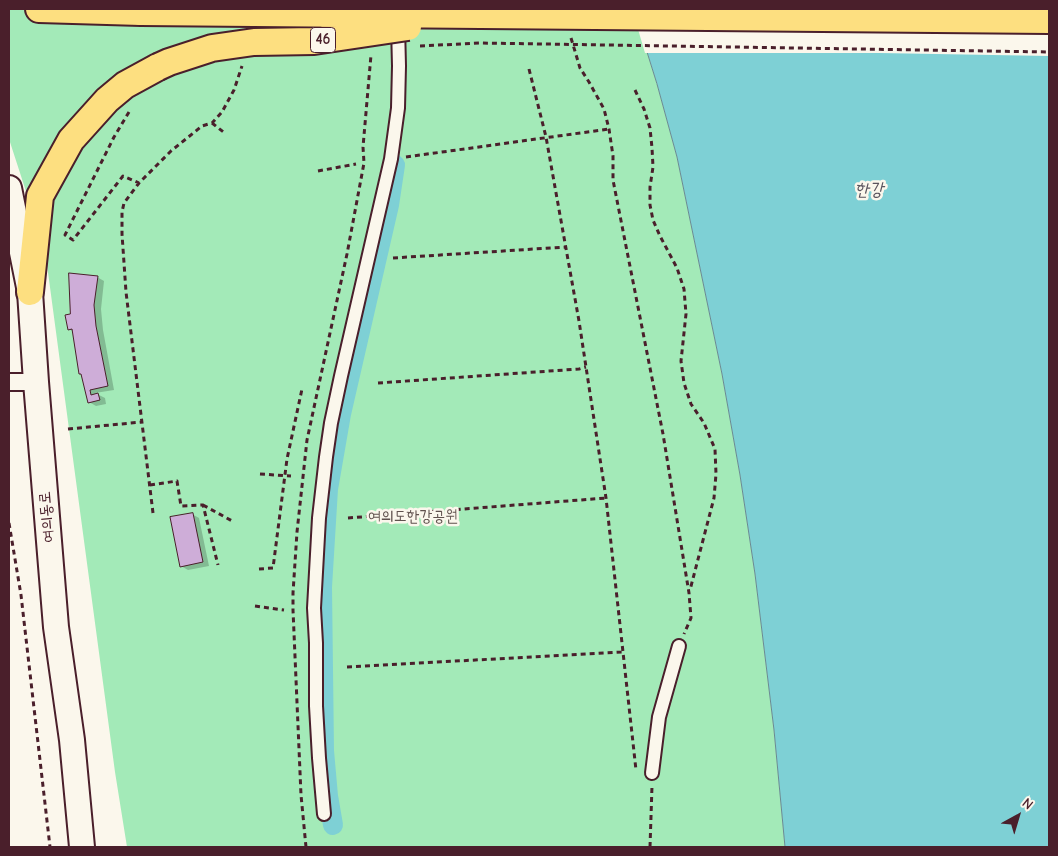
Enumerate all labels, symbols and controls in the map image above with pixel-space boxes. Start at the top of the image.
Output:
road number: 46 [310,28,336,52]
water label: 한강 [855,179,883,201]
street label: 여의동로 [35,491,59,543]
park label: 여의도한강공원 [368,506,458,526]
north arrow [993,791,1043,841]
text: N [1019,794,1037,813]

